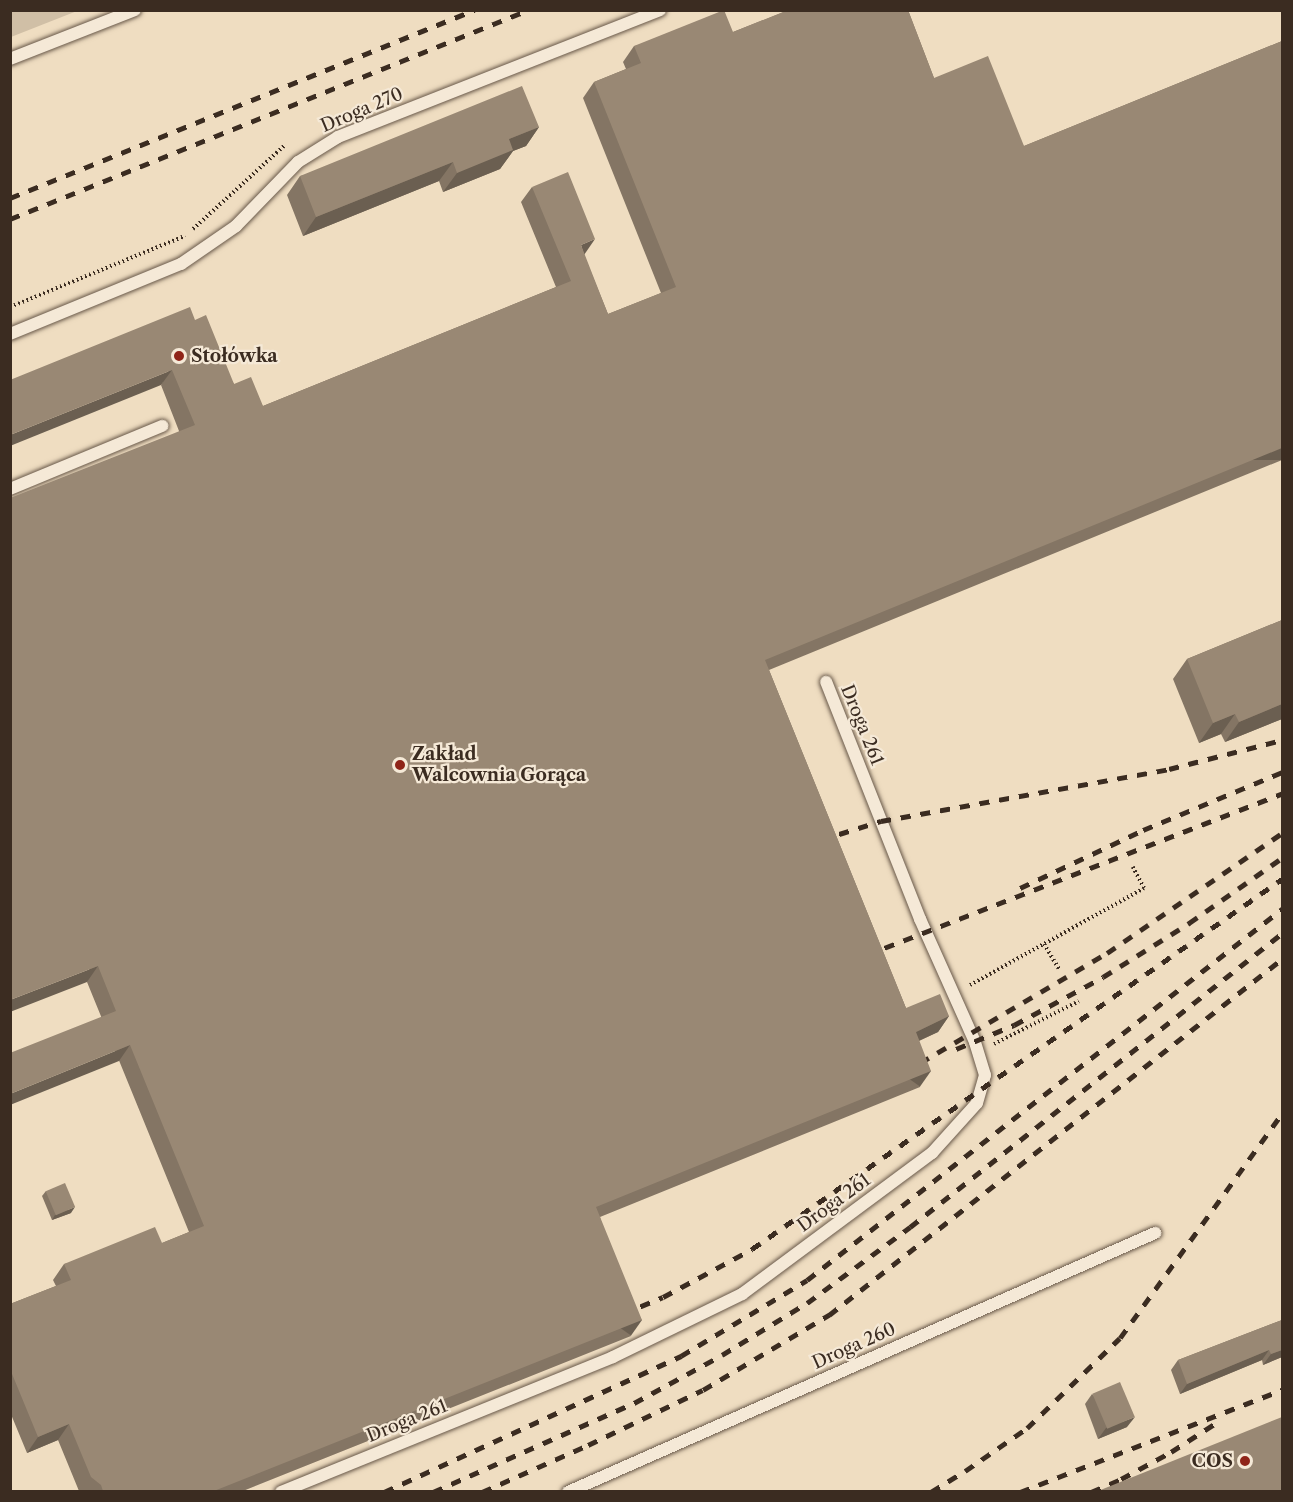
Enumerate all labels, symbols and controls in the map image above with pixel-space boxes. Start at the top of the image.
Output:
street label: Droga 270 [318,83,406,137]
place label: Stołówka [191,345,278,367]
marker: Stołówka [172,349,186,363]
street label: Droga 261 [836,681,888,769]
place label: Zakład Walcownia Gorąca [412,744,587,786]
marker: Zakład Walcownia Gorąca [393,758,407,772]
street label: Droga 261 [793,1169,875,1237]
street label: Droga 260 [809,1318,899,1374]
street label: Droga 261 [363,1395,451,1447]
place label: COS [1192,1450,1233,1472]
marker: COS [1238,1454,1252,1468]

